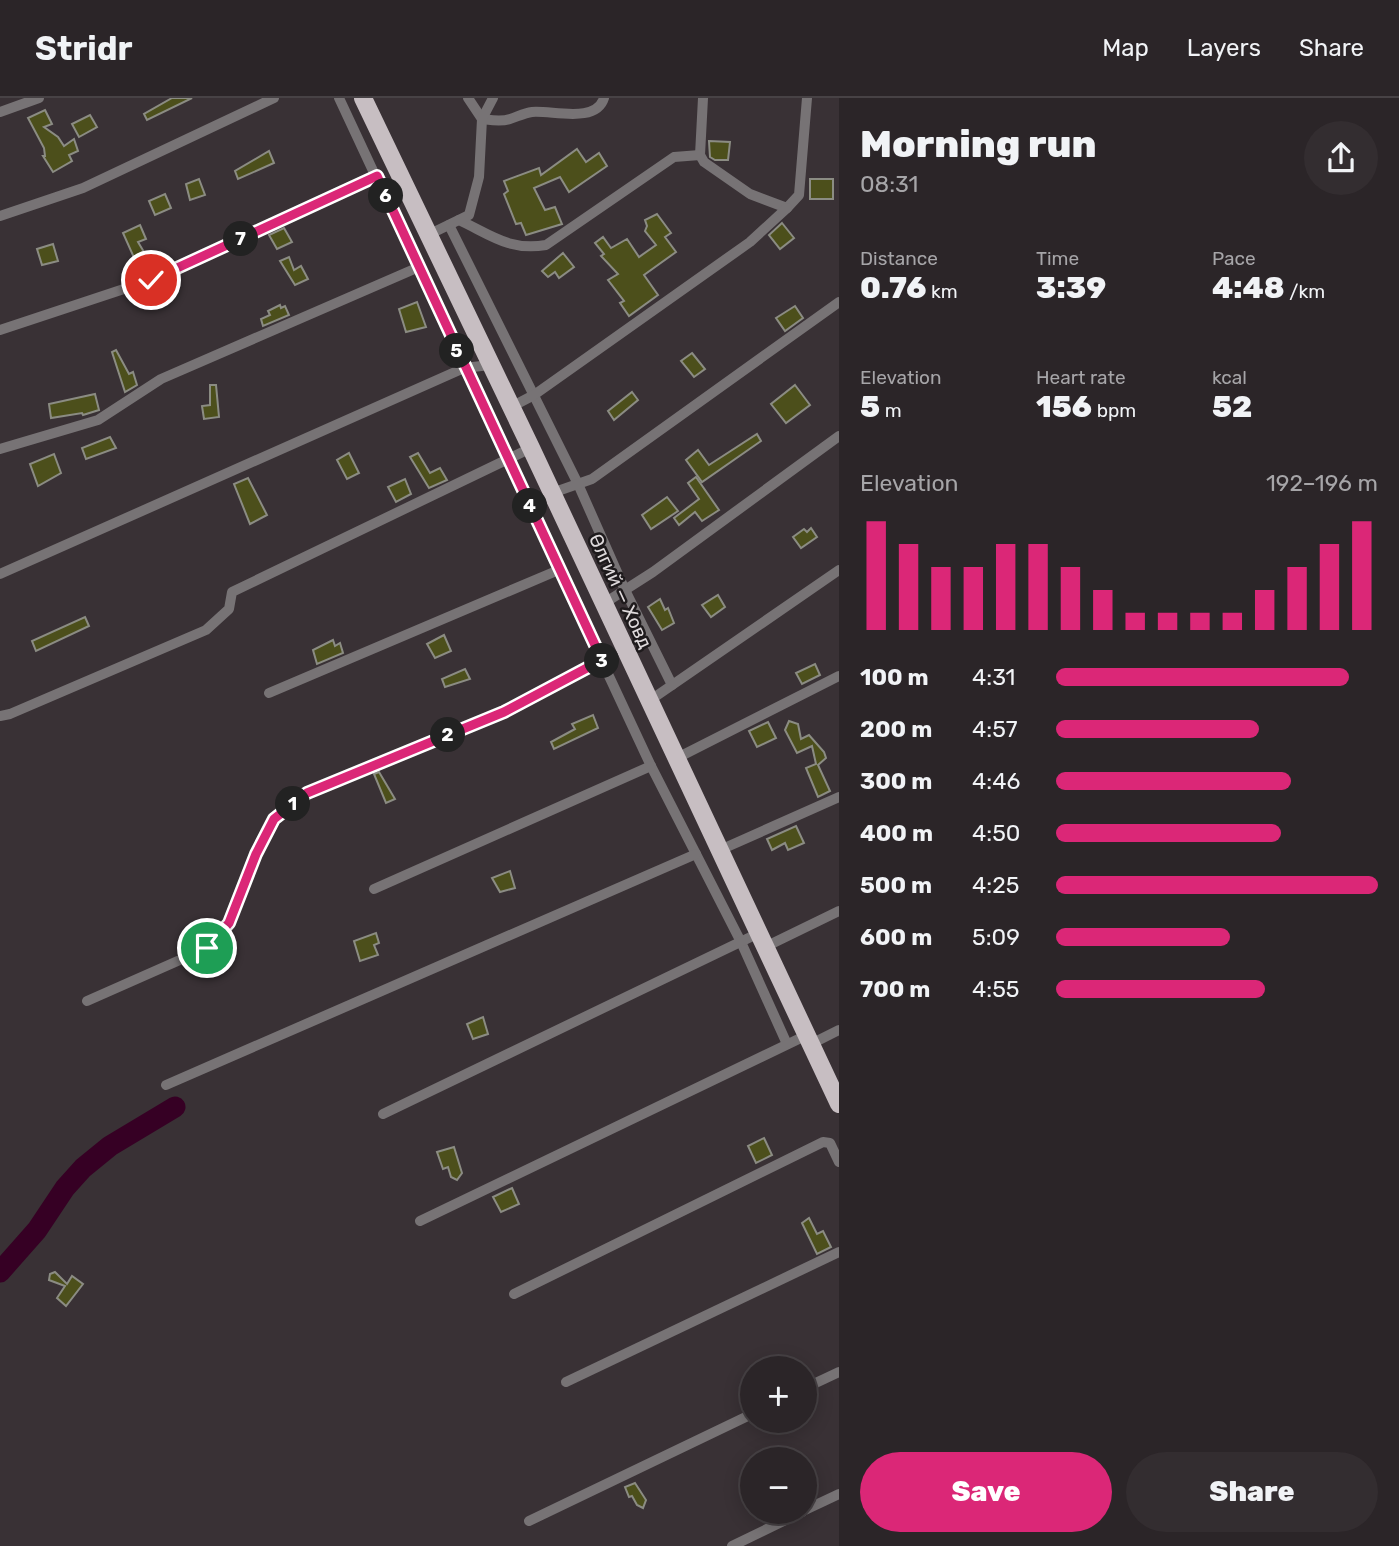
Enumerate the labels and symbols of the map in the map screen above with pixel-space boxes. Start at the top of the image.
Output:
pin: 6 [368,178,404,214]
pin: 7 [224,222,258,256]
pin [121,250,181,310]
pin: 5 [440,334,475,368]
pin: 4 [512,488,548,524]
street label: Өлгий — Ховд [584,530,657,652]
pin: 3 [584,644,620,678]
pin: 2 [430,718,466,752]
pin: 1 [276,786,310,822]
pin [177,918,237,978]

